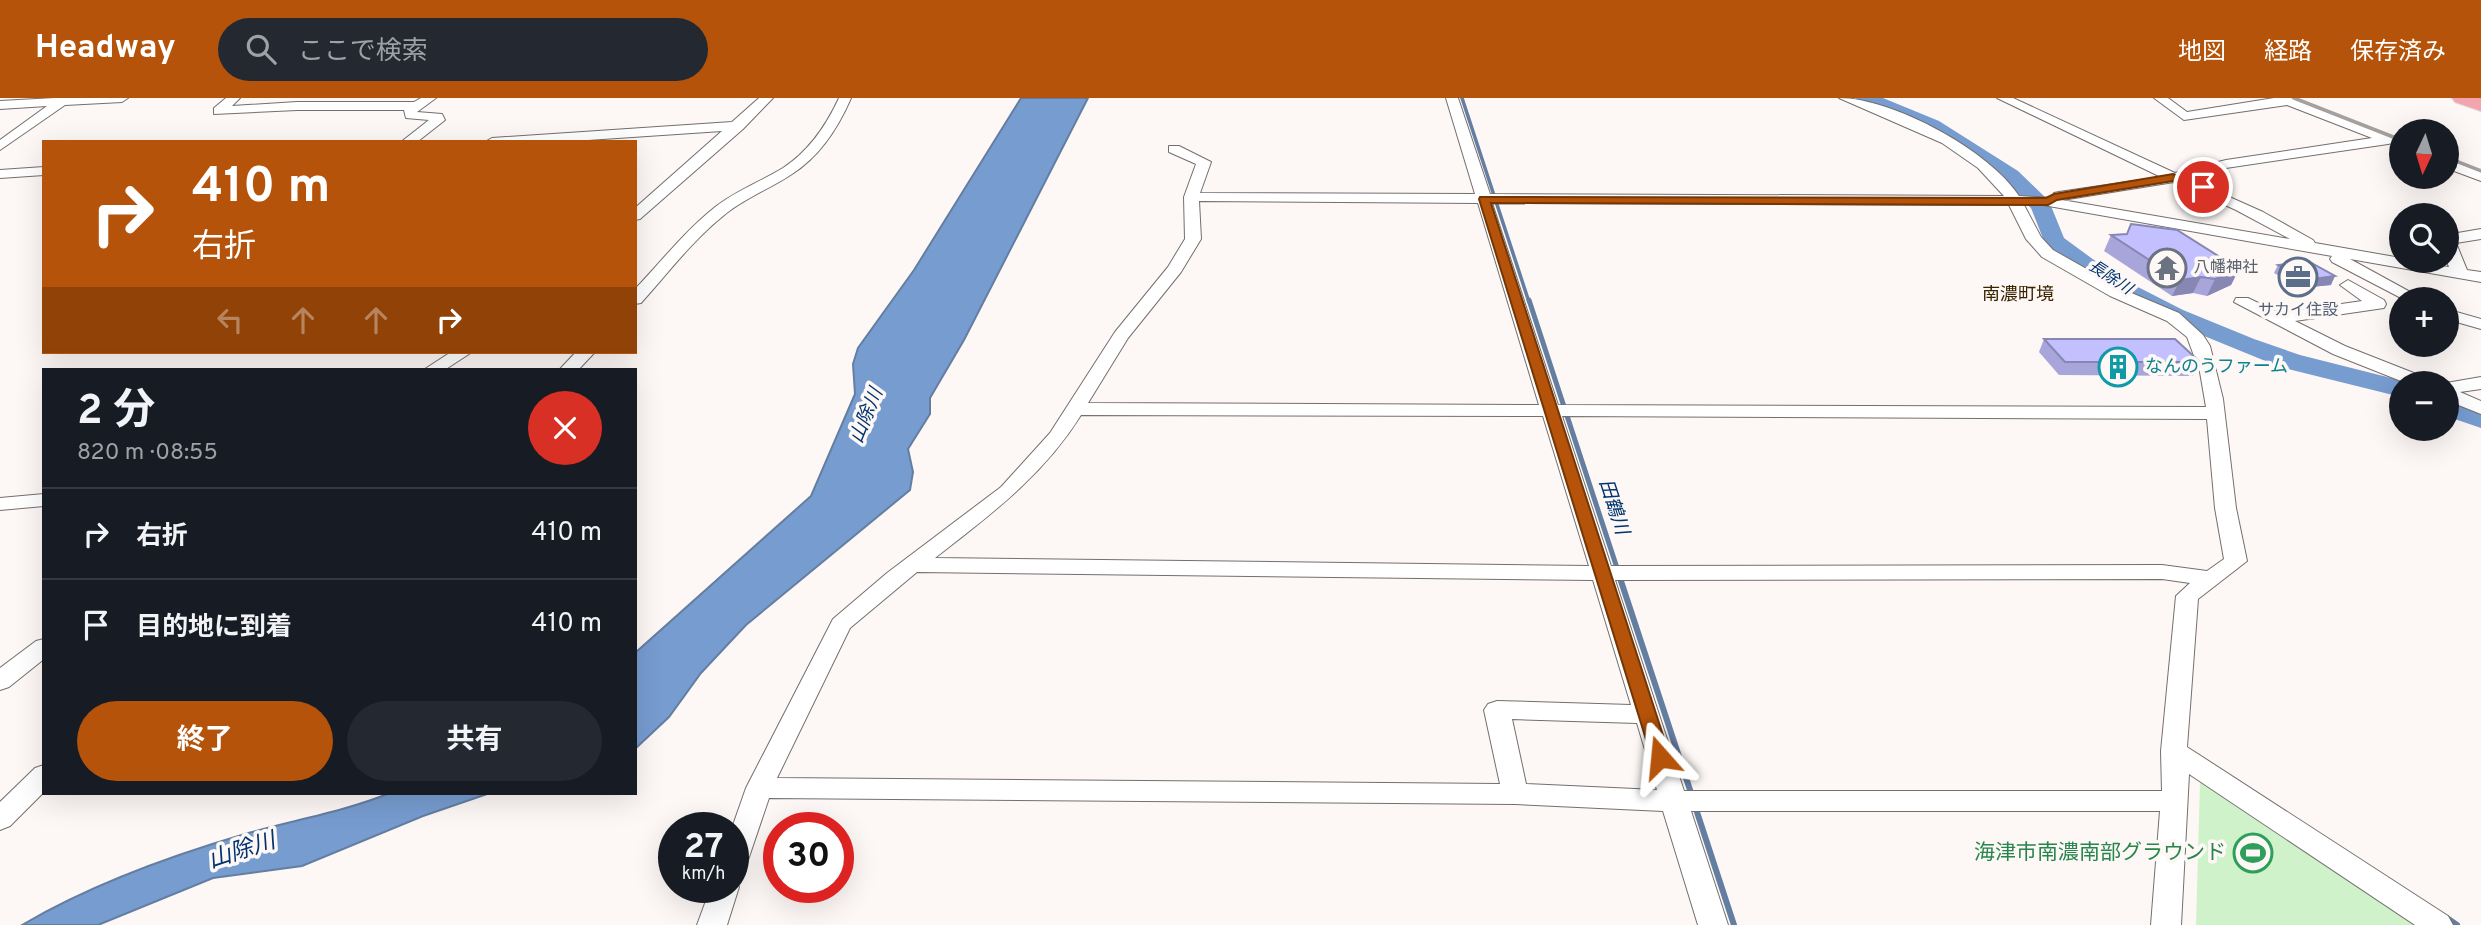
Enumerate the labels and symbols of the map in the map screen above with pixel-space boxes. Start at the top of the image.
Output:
north arrow [2389,119,2459,189]
pin [2173,157,2233,217]
temple icon: 八幡神社 [2146,247,2188,289]
office icon: サカイ住設 [2277,256,2319,298]
water label: 長除川 [2084,257,2137,301]
place label: 八幡神社 [2194,258,2258,278]
district label: 南濃町境 [1982,284,2054,307]
place label: サカイ住設 [2258,301,2338,321]
building icon: なんのうファーム [2097,346,2139,388]
place label: なんのうファーム [2145,356,2288,379]
water label: 山除川 [845,383,890,447]
water label: 田鶴川 [1593,476,1634,540]
position arrow [1623,720,1697,794]
speed limit sign: 30 [763,812,854,903]
water label: 山除川 [205,827,282,876]
sports icon: 海津市南濃南部グラウンド [2232,832,2274,874]
place label: 海津市南濃南部グラウンド [1974,840,2226,867]

